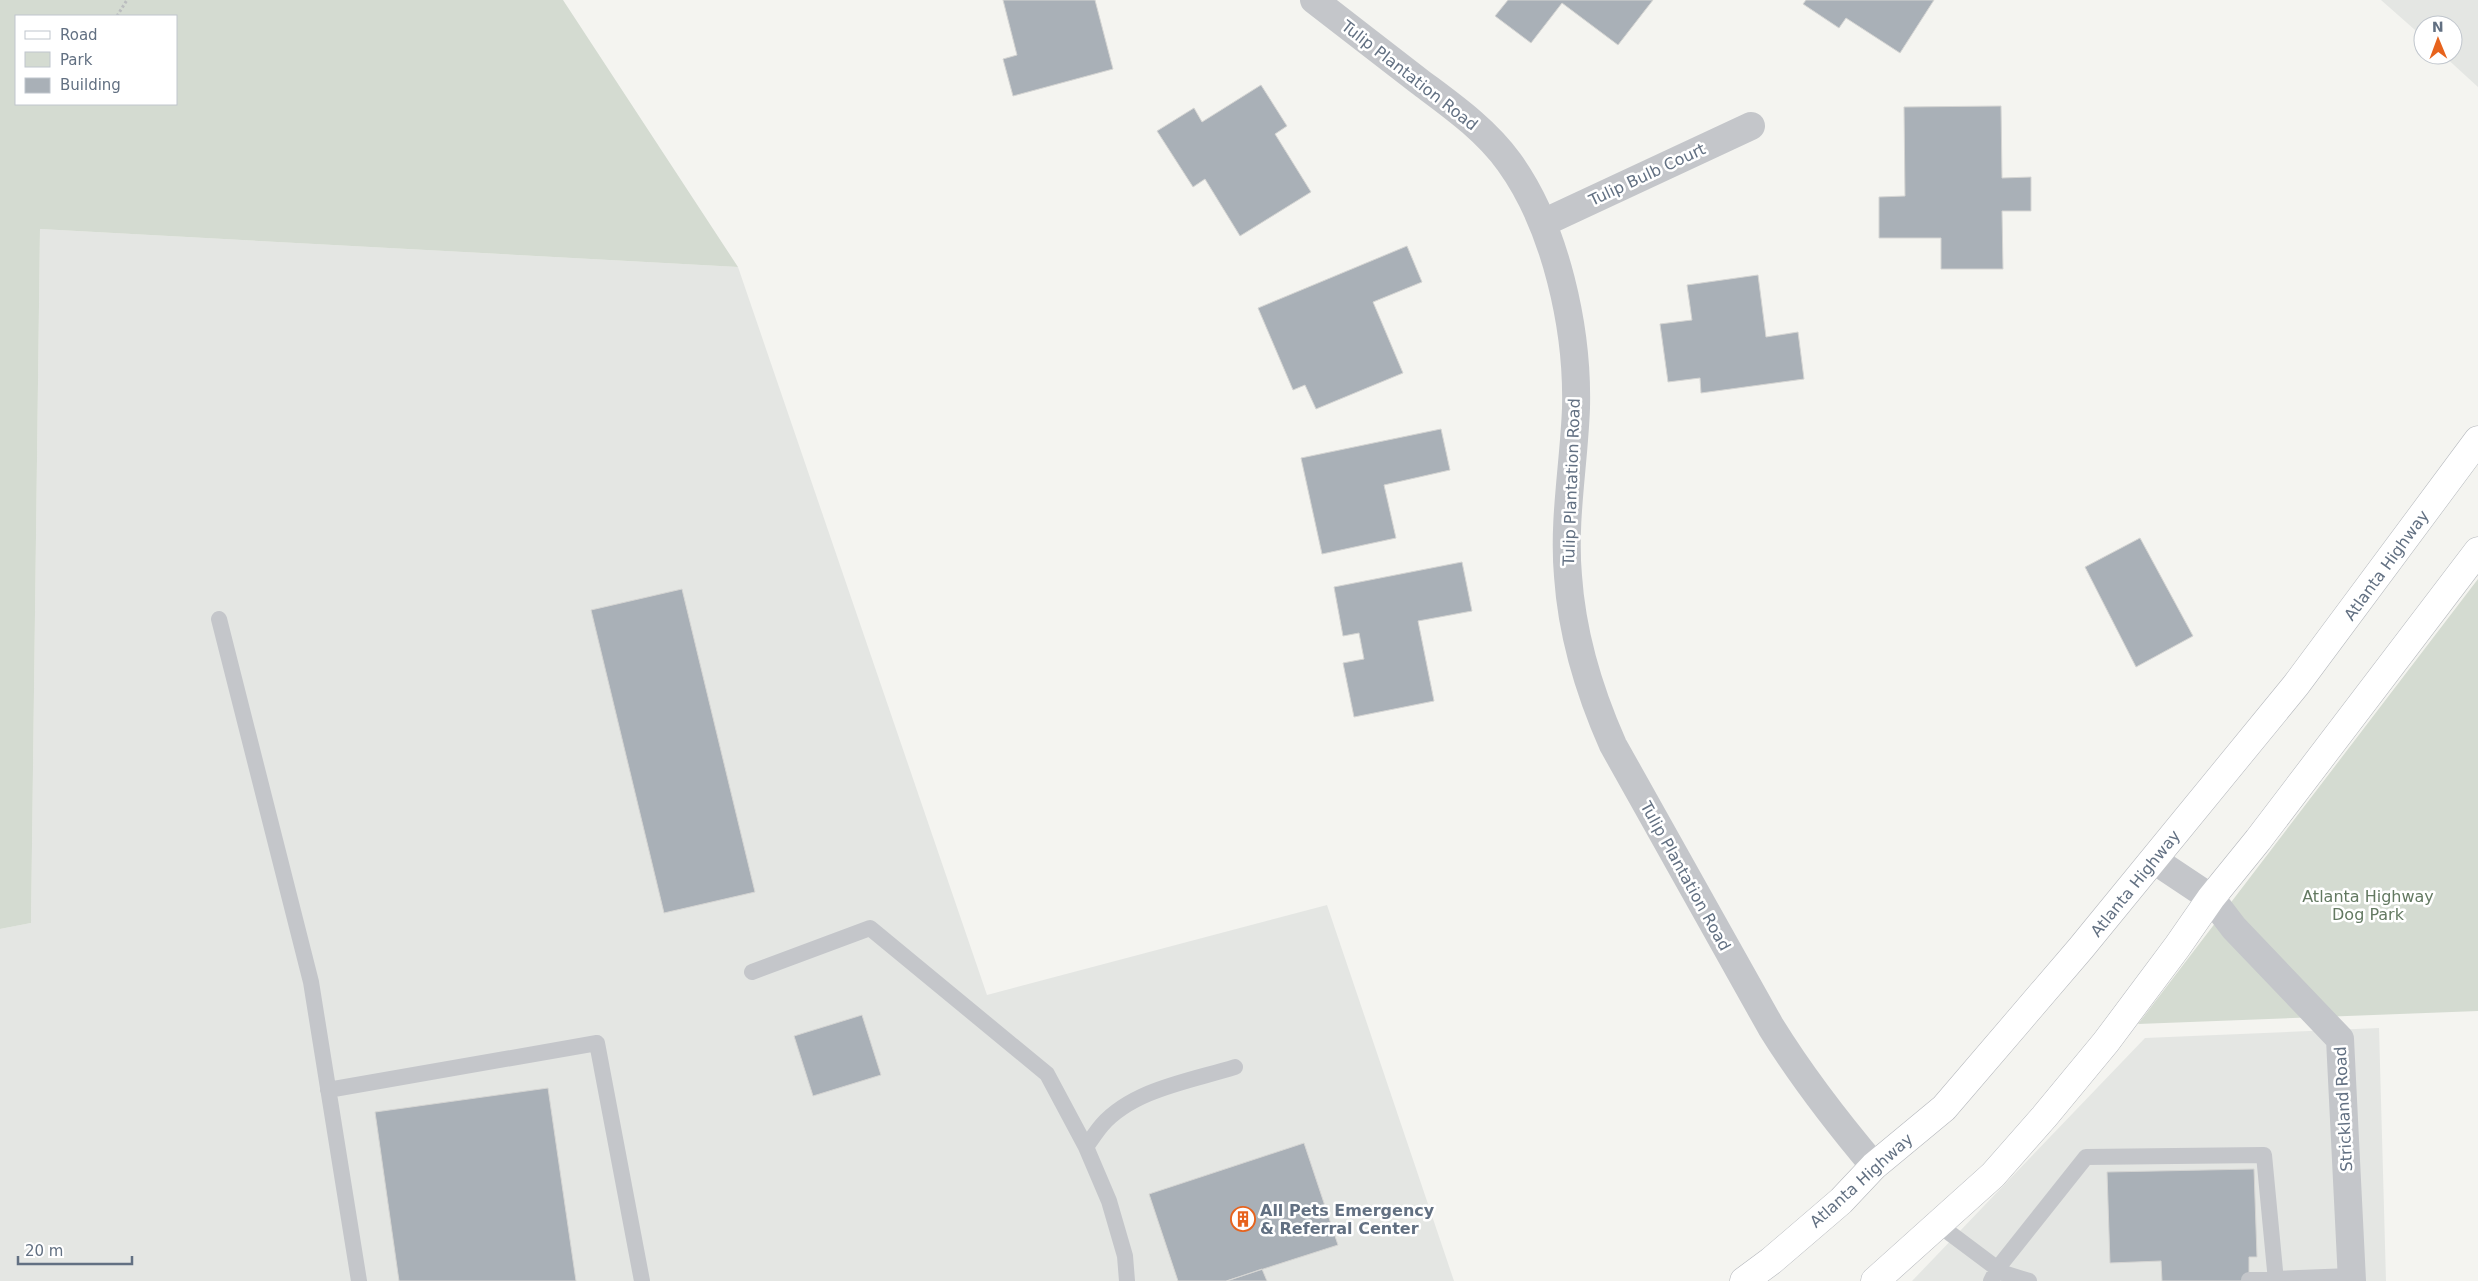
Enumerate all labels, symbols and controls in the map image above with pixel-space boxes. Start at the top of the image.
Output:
legend [15,15,178,105]
north arrow [2413,15,2463,65]
street label: Tulip Plantation Road [1337,16,1482,134]
text: N [2432,19,2444,35]
text: Road [60,26,98,44]
text: Park [60,51,93,69]
text: Building [60,76,121,94]
street label: Tulip Bulb Court [1585,139,1708,210]
street label: Tulip Plantation Road [1559,398,1584,567]
street label: Atlanta Highway [2340,506,2433,624]
street label: Tulip Plantation Road [1636,797,1735,954]
street label: Atlanta Highway [2087,826,2184,940]
park label: Atlanta Highway Dog Park [2302,887,2434,924]
street label: Strickland Road [2331,1046,2356,1172]
street label: Atlanta Highway [1806,1129,1917,1231]
place label: All Pets Emergency & Referral Center [1260,1201,1435,1238]
building icon: All Pets Emergency & Referral Center [1230,1206,1256,1232]
scale bar [18,1234,131,1266]
text: 20 m [25,1242,63,1260]

